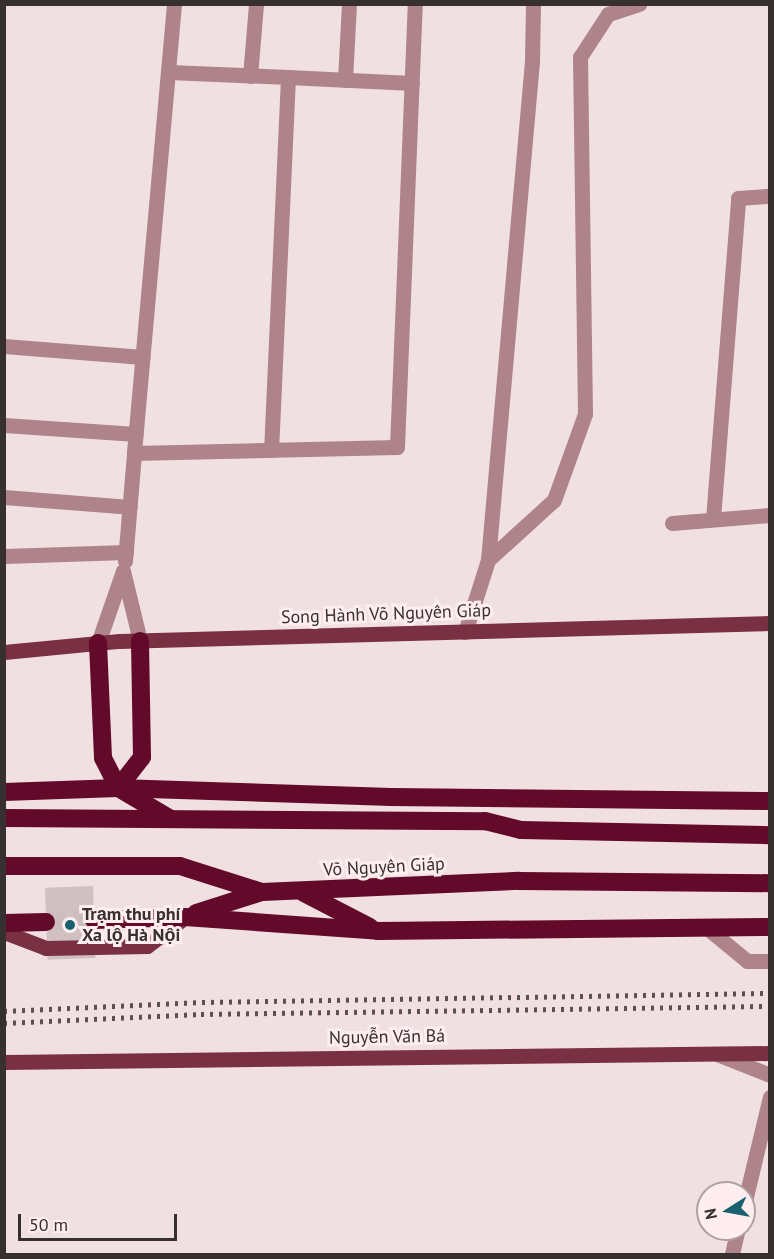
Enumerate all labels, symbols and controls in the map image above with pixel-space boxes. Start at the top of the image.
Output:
street label: Song Hành Võ Nguyên Giáp [280,600,492,628]
street label: Võ Nguyên Giáp [323,853,445,881]
place label: Trạm thu phí Xa lộ Hà Nội [82,904,180,946]
marker: Trạm thu phí Xa lộ Hà Nội [63,918,77,932]
street label: Nguyễn Văn Bá [328,1025,446,1049]
north arrow [696,1181,756,1241]
scale bar [21,1202,180,1240]
text: N [699,1207,721,1221]
text: 50 m [29,1213,68,1236]

